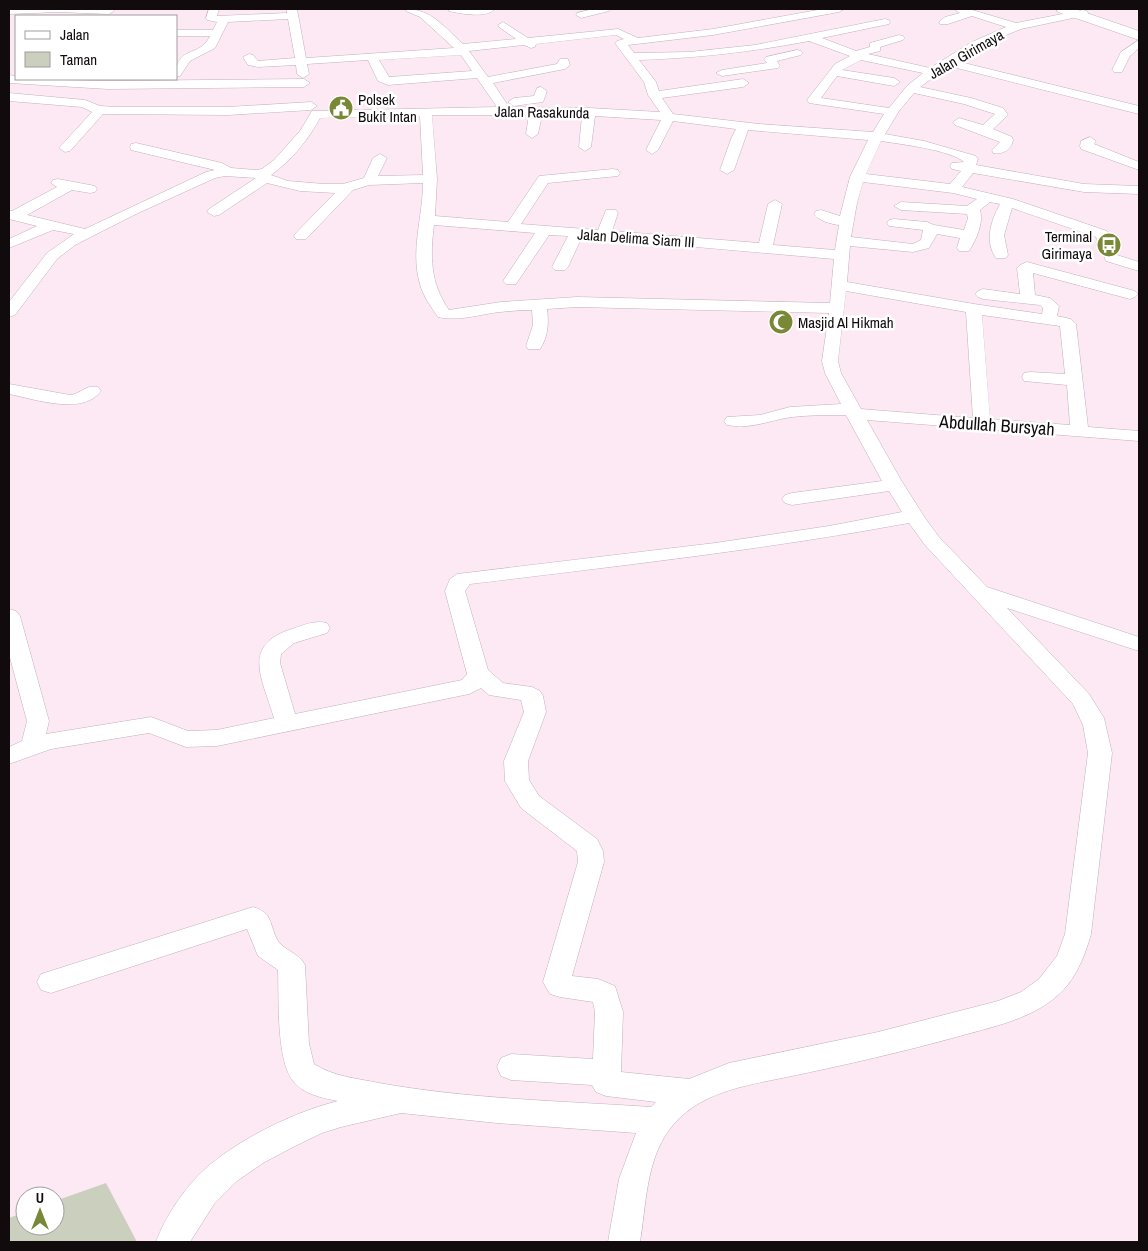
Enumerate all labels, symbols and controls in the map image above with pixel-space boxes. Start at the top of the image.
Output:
legend [15,15,178,80]
text: Jalan [60,24,89,45]
street label: Jalan Girimaya [925,24,1007,84]
text: Taman [60,49,97,70]
place label: Polsek Bukit Intan [358,89,417,127]
public building icon: Polsek Bukit Intan [328,95,354,121]
street label: Jalan Rasakunda [494,101,590,123]
street label: Jalan Delima Siam III [577,223,695,253]
place label: Terminal Girimaya [1041,226,1092,264]
bus stop icon: Terminal Girimaya [1096,232,1122,258]
mosque icon: Masjid Al Hikmah [768,309,794,335]
place label: Masjid Al Hikmah [798,312,894,333]
street label: Abdullah Bursyah [937,408,1056,442]
north arrow [15,1186,65,1236]
text: U [36,1189,44,1207]

